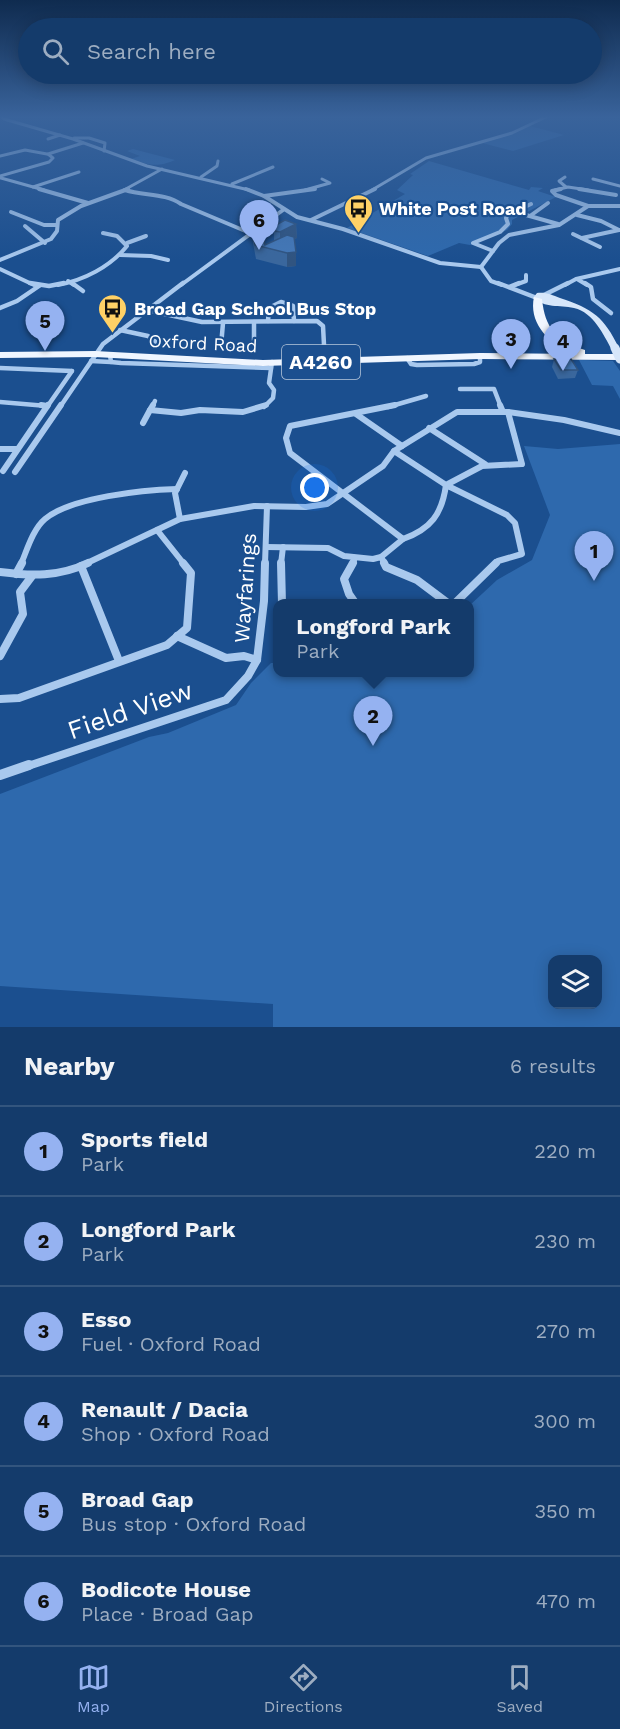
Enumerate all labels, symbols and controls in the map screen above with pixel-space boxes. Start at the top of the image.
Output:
search box [18,18,602,84]
icon: search [39,35,72,68]
text: Search here [87,39,216,64]
bus stop icon: White Post Road [342,192,374,234]
place label: White Post Road [379,198,527,219]
pin: 6 [240,200,278,250]
bus stop icon: Broad Gap School Bus Stop [97,292,129,334]
place label: Broad Gap School Bus Stop [134,298,376,319]
pin: 5 [26,302,64,351]
pin: 3 [492,320,530,369]
pin: 4 [544,322,582,371]
street label: Oxford Road [148,330,258,356]
road number: A4260 [282,345,360,379]
your location [300,473,329,502]
street label: Wayfarings [229,532,261,644]
pin: 1 [574,532,614,581]
popup [273,599,474,677]
text: Longford Park [296,614,451,639]
text: Park [296,639,339,663]
street label: Field View [64,675,197,745]
pin: 2 [354,696,392,746]
map controls [548,955,602,1009]
button: layers [548,955,602,1009]
text: Nearby [24,1051,115,1081]
text: 6 results [510,1054,596,1078]
text: Sports field [81,1127,208,1152]
text: 1 [39,1139,48,1163]
text: 220 m [534,1139,596,1163]
text: Park [81,1152,124,1176]
text: Longford Park [81,1217,235,1242]
text: 2 [38,1229,49,1253]
text: 230 m [534,1229,596,1253]
text: Park [81,1242,124,1266]
text: Esso [81,1307,131,1332]
text: 3 [38,1319,49,1343]
text: 270 m [536,1319,596,1343]
text: Fuel · Oxford Road [81,1332,261,1356]
text: Renault / Dacia [81,1397,248,1422]
text: 4 [37,1409,50,1433]
text: 300 m [534,1409,596,1433]
text: Shop · Oxford Road [81,1422,270,1446]
text: Broad Gap [81,1487,194,1512]
text: 5 [38,1499,49,1523]
text: 350 m [534,1499,596,1523]
text: Bus stop · Oxford Road [81,1512,306,1536]
text: Bodicote House [81,1577,251,1602]
text: 6 [37,1589,50,1613]
text: 470 m [536,1589,596,1613]
text: Place · Broad Gap [81,1602,253,1626]
tab: Map [77,1661,110,1716]
tab: Directions [264,1661,343,1716]
tab: Saved [497,1661,543,1716]

